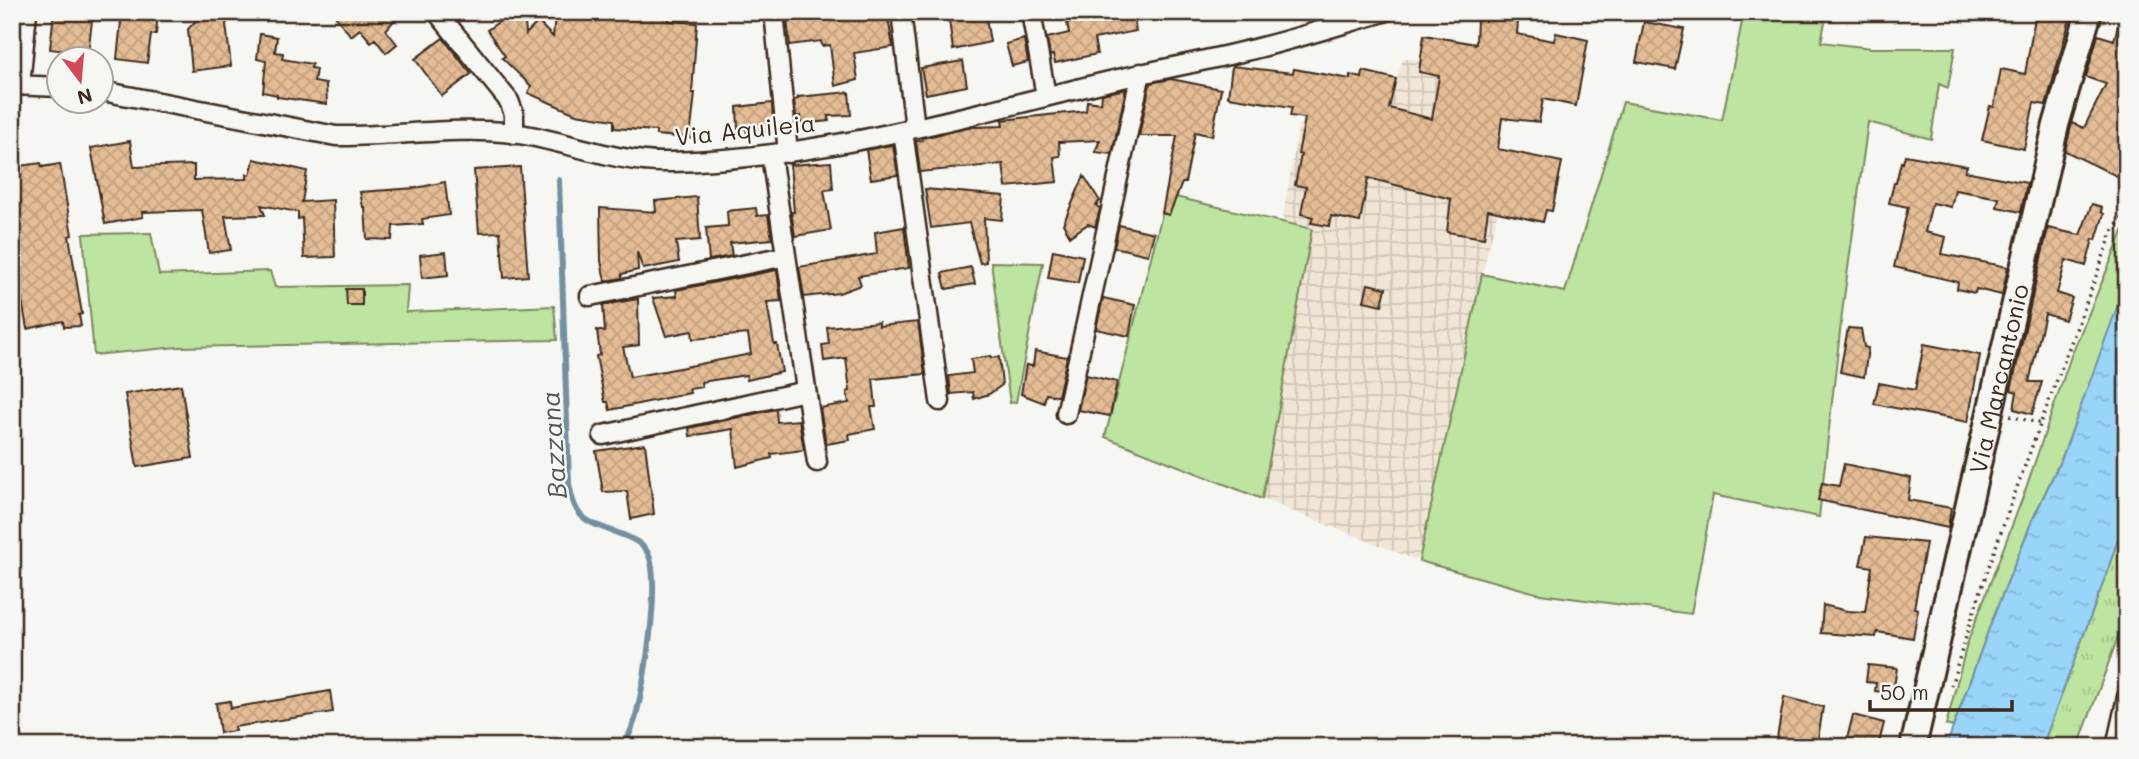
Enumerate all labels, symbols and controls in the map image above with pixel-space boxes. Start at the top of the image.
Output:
north arrow [46,46,116,116]
text: N [74,83,95,111]
street label: Via Aquileia [673,106,817,152]
street label: Via Marcantonio [1961,281,2034,476]
water label: Bazzana [532,390,574,500]
scale bar [1870,668,2011,712]
text: 50 m [1880,678,1929,705]

